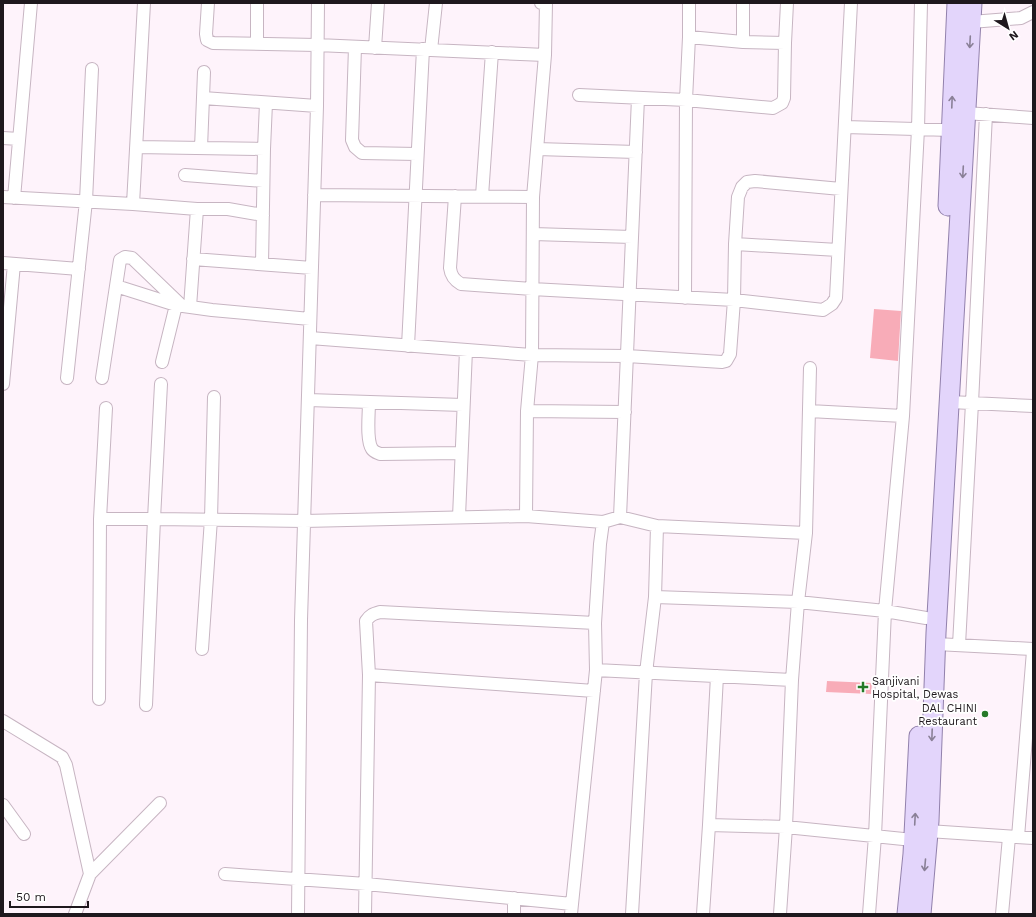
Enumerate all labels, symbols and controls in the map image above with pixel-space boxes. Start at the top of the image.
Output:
north arrow [988,8,1028,48]
text: N [1007,28,1021,43]
one-way arrow [967,35,974,48]
one-way arrow [949,96,956,109]
one-way arrow [959,165,966,178]
place label: Sanjivani Hospital, Dewas [872,675,959,701]
marker: Sanjivani Hospital, Dewas [857,681,869,693]
place label: DAL CHINI Restaurant [918,702,977,728]
marker: DAL CHINI Restaurant [980,709,990,719]
one-way arrow [929,728,936,741]
one-way arrow [911,813,918,826]
one-way arrow [922,858,929,871]
scale bar [10,883,88,909]
text: 50 m [16,890,46,904]

